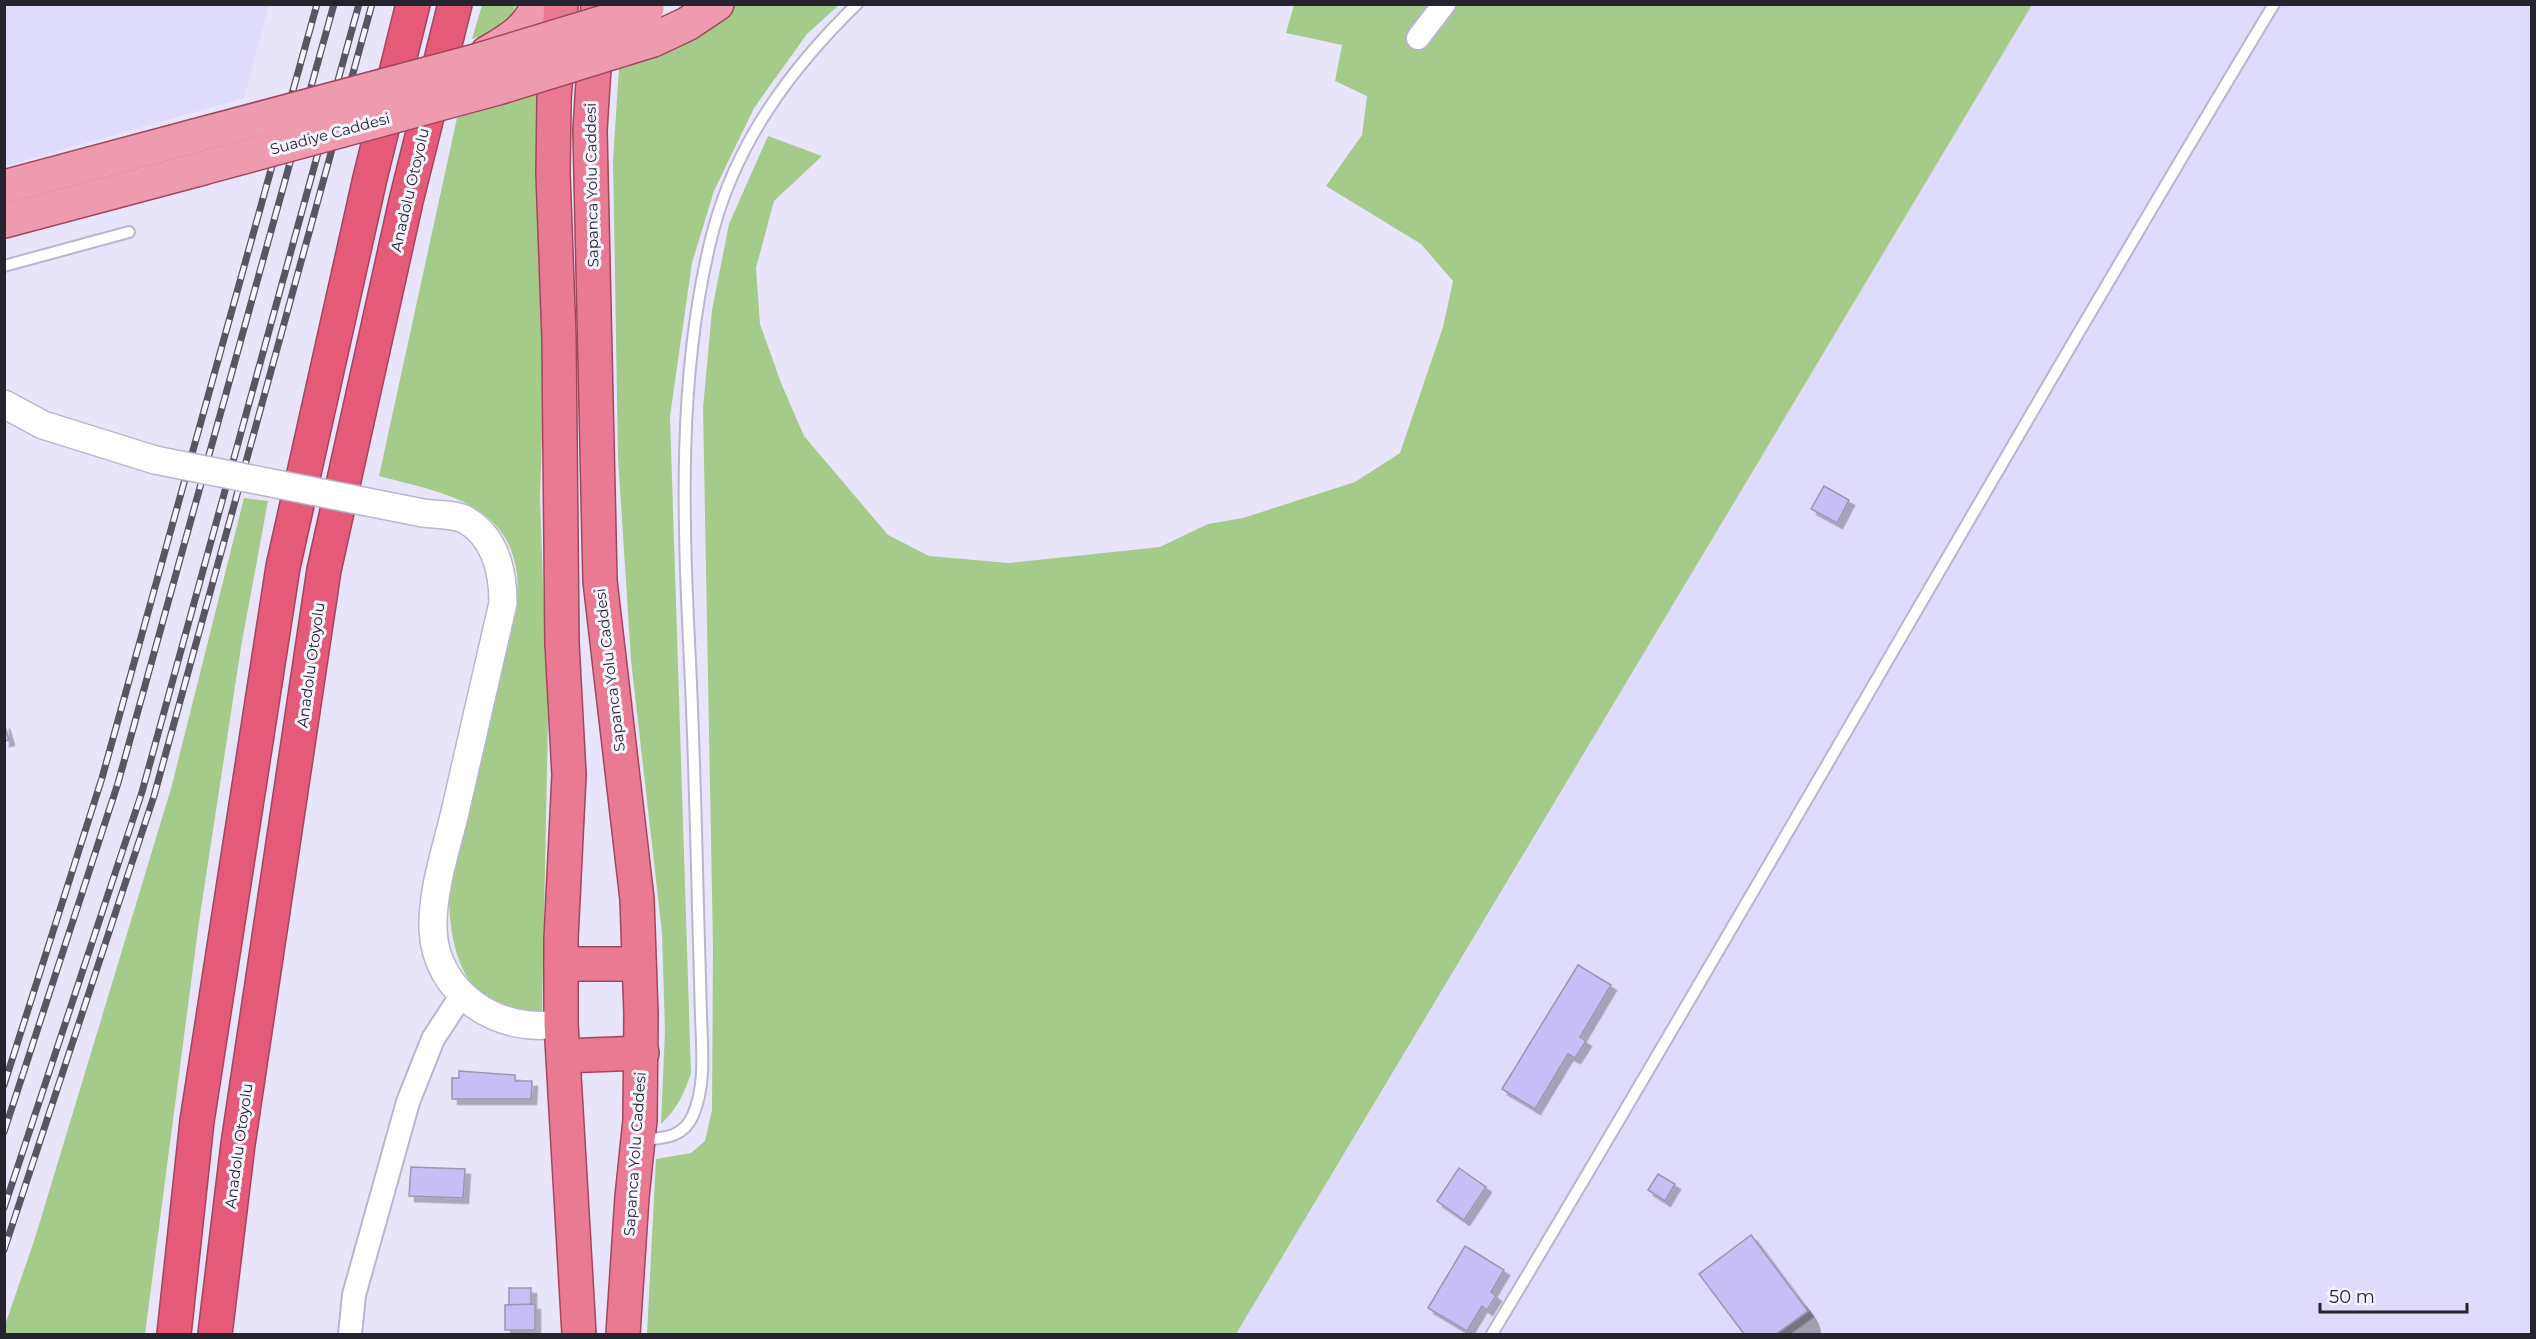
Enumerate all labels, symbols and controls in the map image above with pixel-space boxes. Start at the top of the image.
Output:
street label: Sapanca Yolu Caddesi [581,103,602,267]
street label: Suadiye Caddesi [268,108,392,159]
street label: Anadolu Otoyolu [386,126,433,254]
street label: Sapanca Yolu Caddesi [590,587,629,753]
street label: Anadolu Otoyolu [292,601,329,729]
street label: Sapanca Yolu Caddesi [619,1071,650,1237]
street label: Anadolu Otoyolu [220,1082,257,1210]
scale bar [2320,1276,2467,1314]
text: 50 m [2329,1286,2375,1308]

